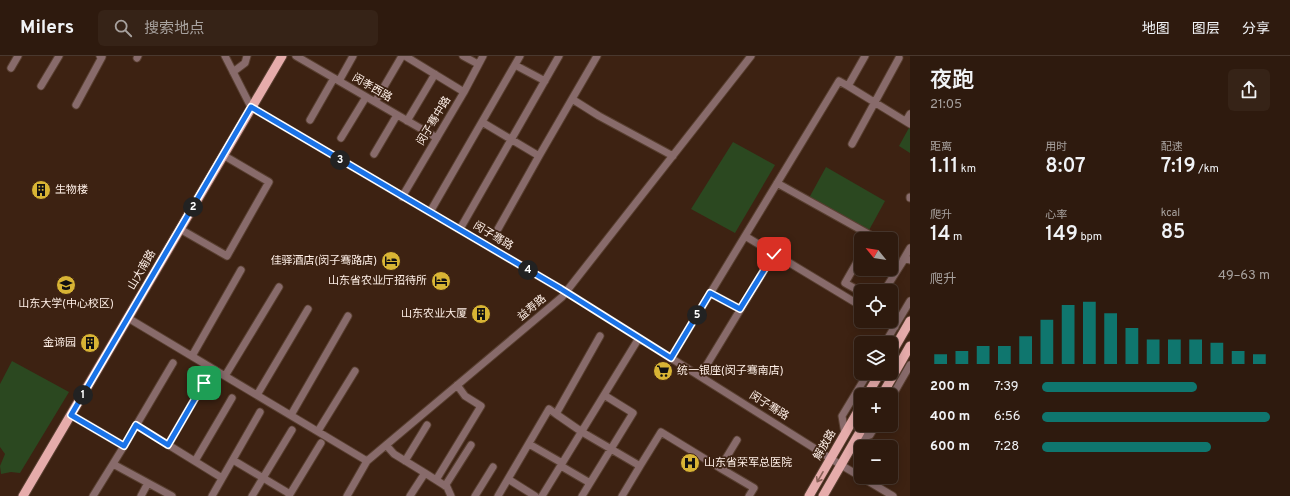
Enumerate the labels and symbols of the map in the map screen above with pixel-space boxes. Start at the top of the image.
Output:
street label: 闵孝西路 [349,71,395,105]
street label: 闵子骞中路 [414,94,454,148]
pin: 3 [330,150,350,170]
building icon: 生物楼 [30,179,52,201]
place label: 生物楼 [55,183,88,197]
pin: 2 [183,197,203,217]
street label: 闵子骞路 [471,219,515,253]
north arrow [854,232,898,276]
pin [757,237,791,271]
street label: 山大南路 [125,247,159,293]
hotel icon: 佳驿酒店(闵子骞路店) [380,250,402,272]
place label: 佳驿酒店(闵子骞路店) [270,254,377,268]
pin: 4 [518,260,538,280]
hotel icon: 山东省农业厅招待所 [430,270,452,292]
school or university icon: 山东大学(中心校区) [55,274,77,296]
place label: 山东省农业厅招待所 [328,274,427,288]
street label: 益寿路 [515,292,549,324]
place label: 山东大学(中心校区) [18,297,114,311]
building icon: 山东农业大厦 [470,303,492,325]
pin: 5 [687,305,707,325]
place label: 山东农业大厦 [401,307,467,321]
building icon: 金谛园 [79,332,101,354]
place label: 金谛园 [43,336,76,350]
supermarket icon: 统一银座(闵子骞南店) [652,360,674,382]
place label: 统一银座(闵子骞南店) [677,364,784,378]
pin [187,366,221,400]
pin: 1 [73,385,93,405]
street label: 闵子骞路 [747,388,791,424]
street label: 解放路 [811,427,839,463]
hospital icon: 山东省荣军总医院 [679,452,701,474]
place label: 山东省荣军总医院 [704,456,792,470]
one-way arrow [815,471,823,483]

